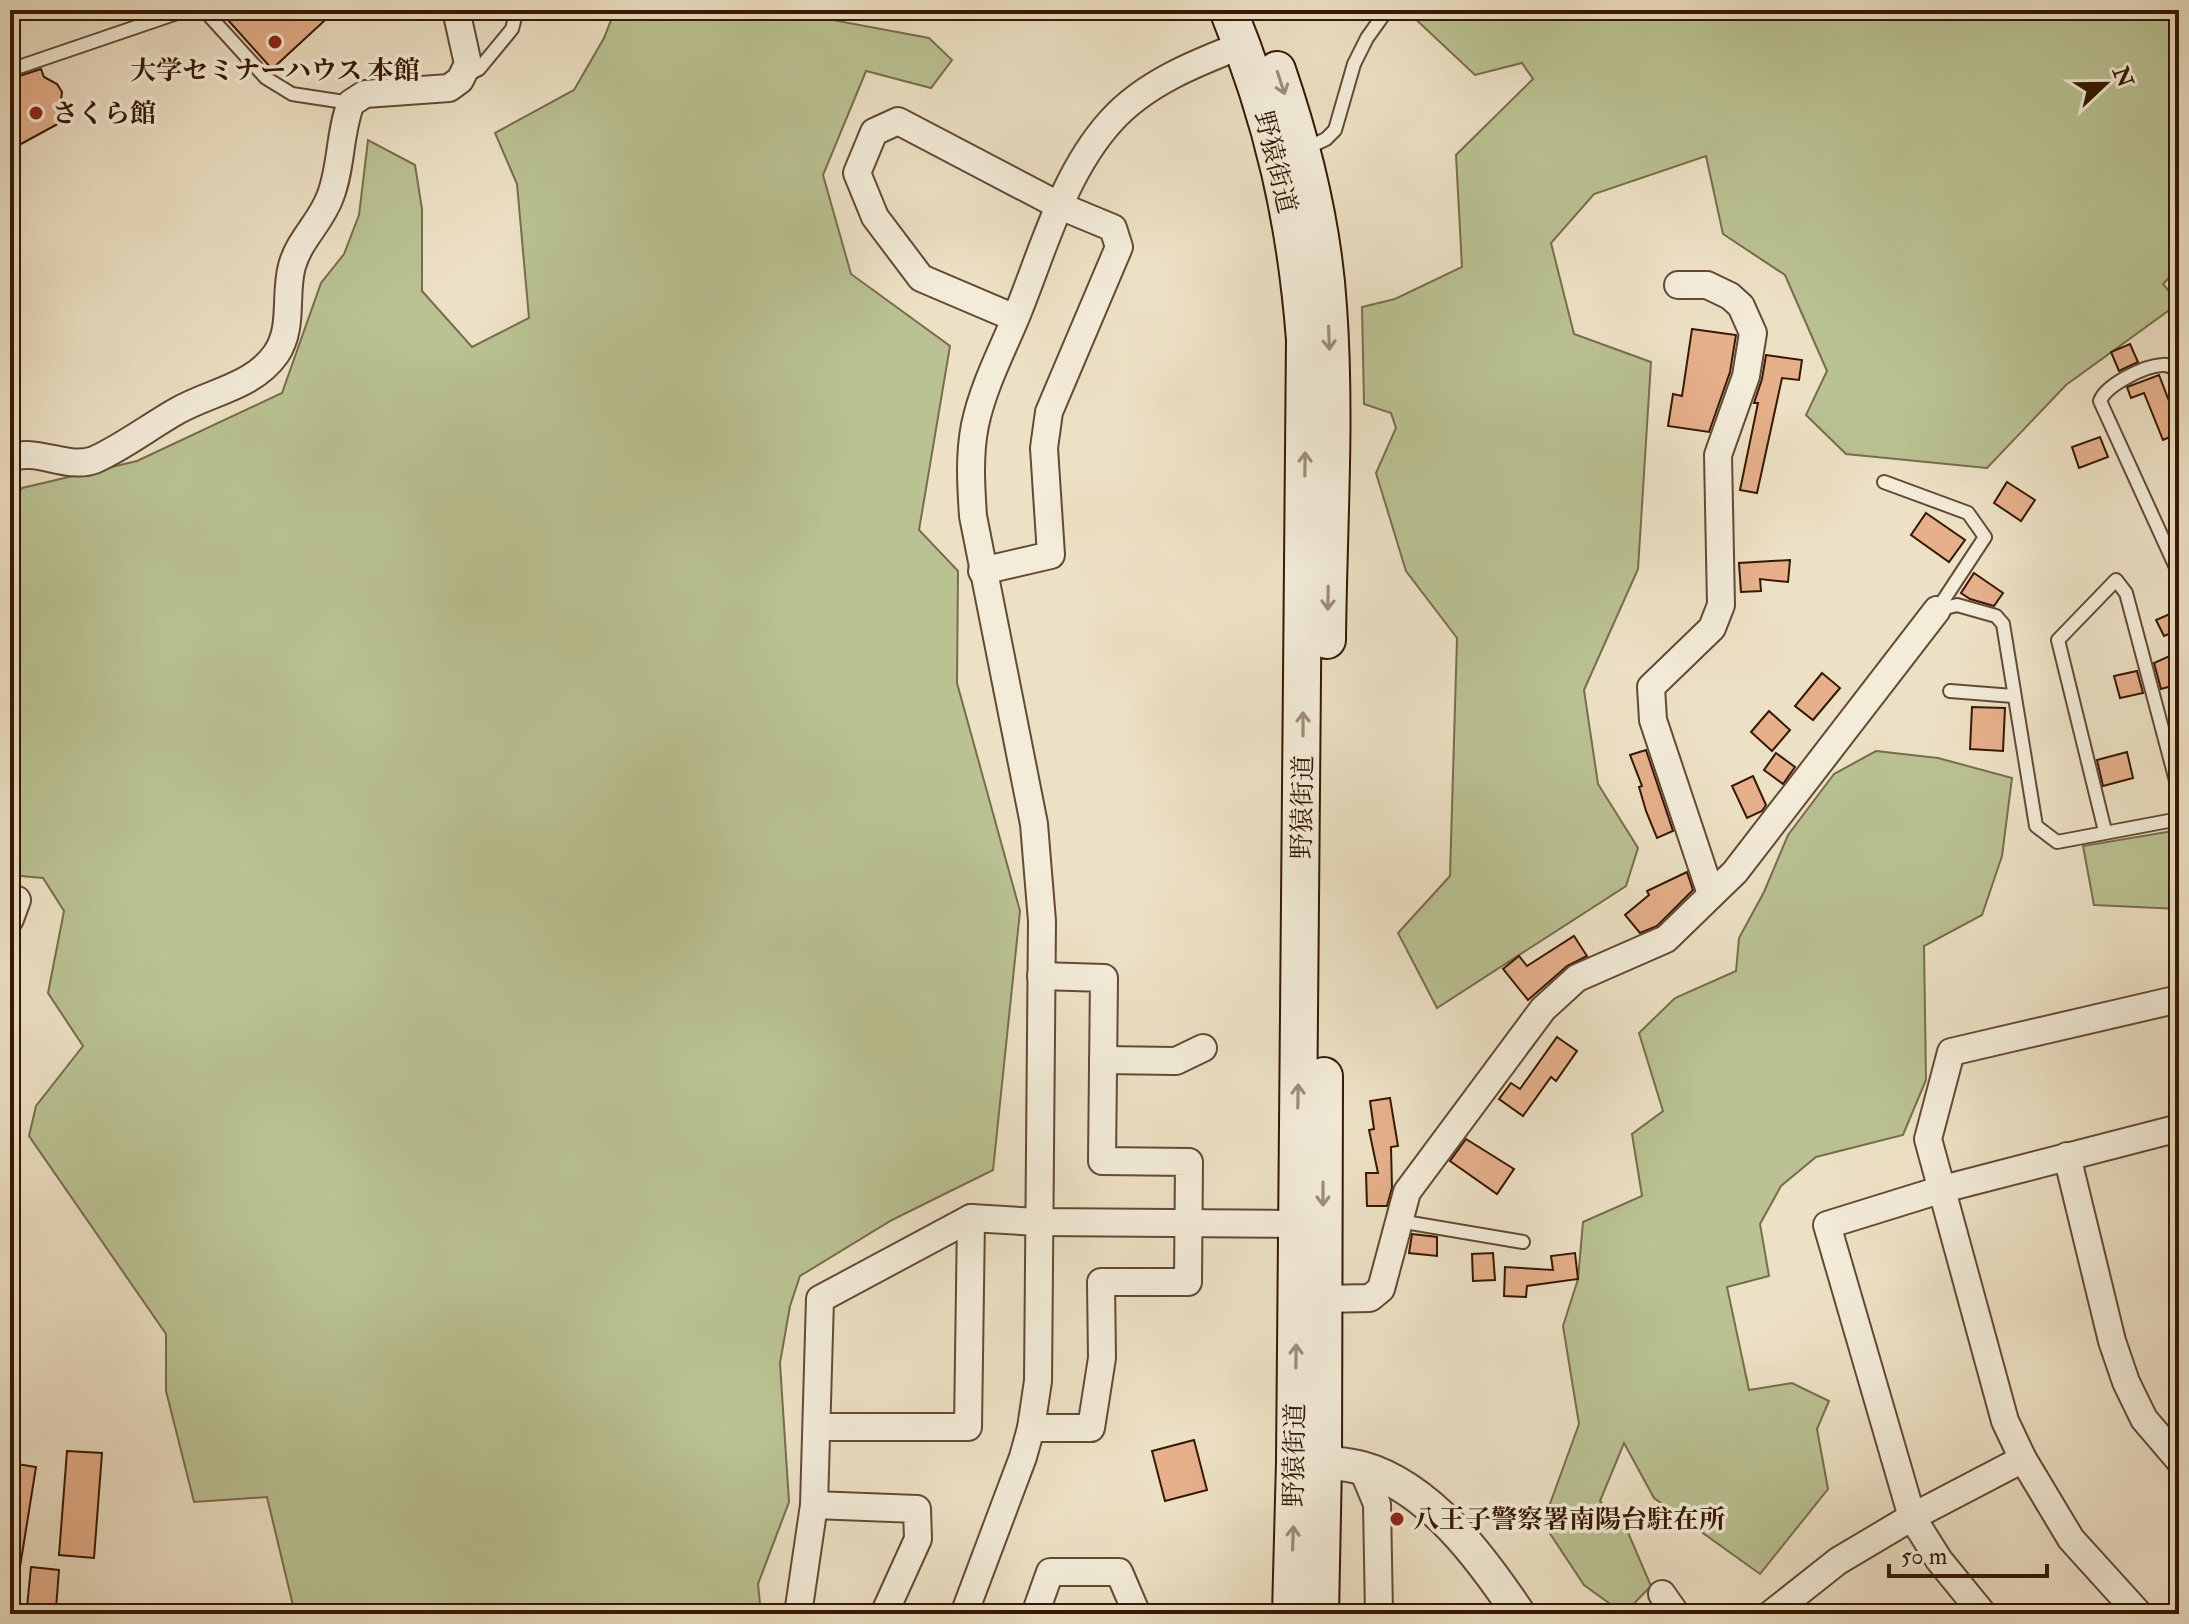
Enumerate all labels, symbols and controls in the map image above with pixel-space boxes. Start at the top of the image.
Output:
marker: 大学セミナーハウス 本館 [266,33,284,51]
north arrow [2065,44,2145,124]
place label: 大学セミナーハウス 本館 [130,55,420,87]
text: N [2106,62,2139,92]
one-way arrow [1274,70,1289,96]
place label: さくら館 [52,98,156,130]
marker: さくら館 [27,104,45,122]
street label: 野猿街道 [1247,108,1303,217]
one-way arrow [1322,324,1337,351]
one-way arrow [1297,451,1312,478]
one-way arrow [1321,584,1336,611]
one-way arrow [1295,711,1310,738]
street label: 野猿街道 [1286,755,1320,859]
one-way arrow [1291,1083,1306,1110]
one-way arrow [1315,1180,1330,1207]
one-way arrow [1288,1343,1304,1370]
street label: 野猿街道 [1278,1403,1312,1507]
place label: 八王子警察署南陽台駐在所 [1413,1504,1725,1536]
marker: 八王子警察署南陽台駐在所 [1388,1510,1406,1528]
one-way arrow [1285,1525,1300,1552]
scale bar [1889,1528,2047,1578]
text: 50 m [1901,1541,1948,1572]

